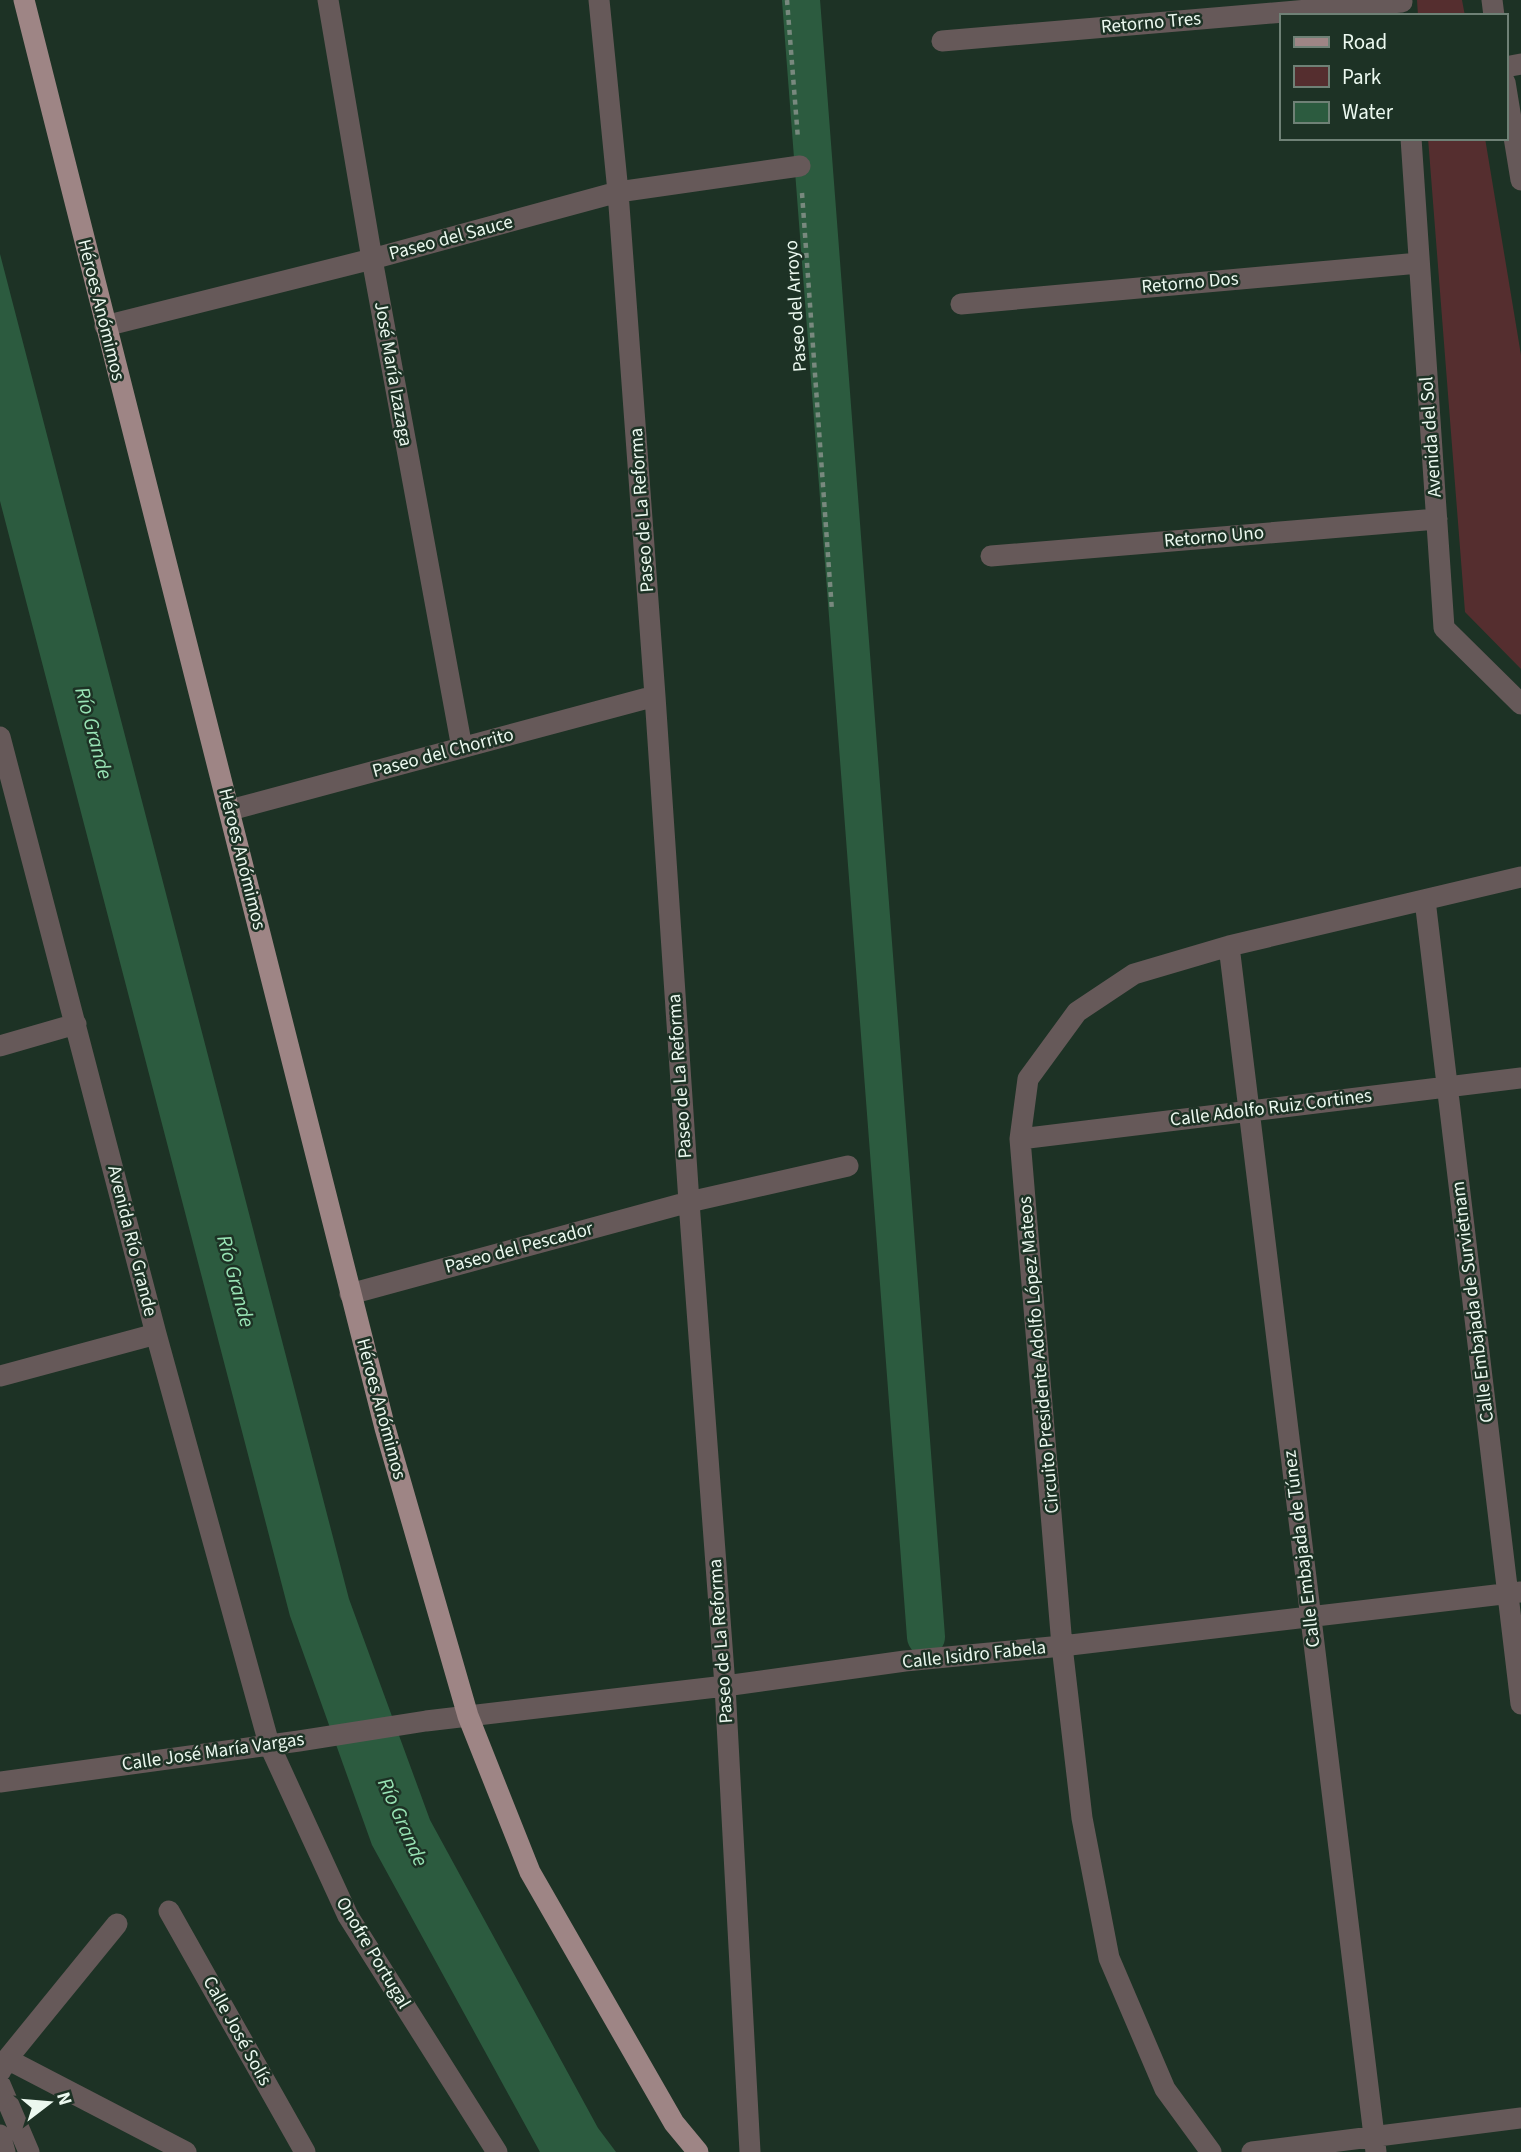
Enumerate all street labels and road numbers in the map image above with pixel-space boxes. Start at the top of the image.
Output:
street label: Retorno Tres [1100,5,1202,41]
street label: Paseo del Sauce [386,208,516,268]
street label: Héroes Anómimos [70,236,132,384]
street label: Paseo del Arroyo [778,239,814,373]
street label: Retorno Dos [1140,265,1240,301]
street label: José María Izazaga [367,299,419,449]
street label: Avenida del Sol [1413,375,1449,498]
street label: Paseo de La Reforma [623,427,661,593]
street label: Retorno Uno [1163,519,1265,555]
street label: Paseo del Chorrito [369,721,517,785]
street label: Héroes Anómimos [211,785,273,933]
street label: Paseo de La Reforma [661,993,699,1159]
street label: Calle Adolfo Ruiz Cortines [1169,1082,1373,1134]
street label: Avenida Río Grande [100,1163,164,1319]
street label: Calle Embajada de Survietnam [1445,1180,1501,1424]
street label: Circuito Presidente Adolfo López Mateos [1012,1195,1066,1515]
street label: Paseo del Pescador [442,1215,597,1281]
street label: Héroes Anómimos [349,1335,413,1483]
street label: Calle Embajada de Túnez [1277,1449,1327,1649]
street label: Paseo de La Reforma [702,1558,740,1724]
street label: Calle Isidro Fabela [901,1634,1047,1676]
street label: Calle José María Vargas [120,1726,306,1778]
street label: Onofre Portugal [329,1892,417,2014]
street label: Calle José Solís [196,1971,278,2091]

